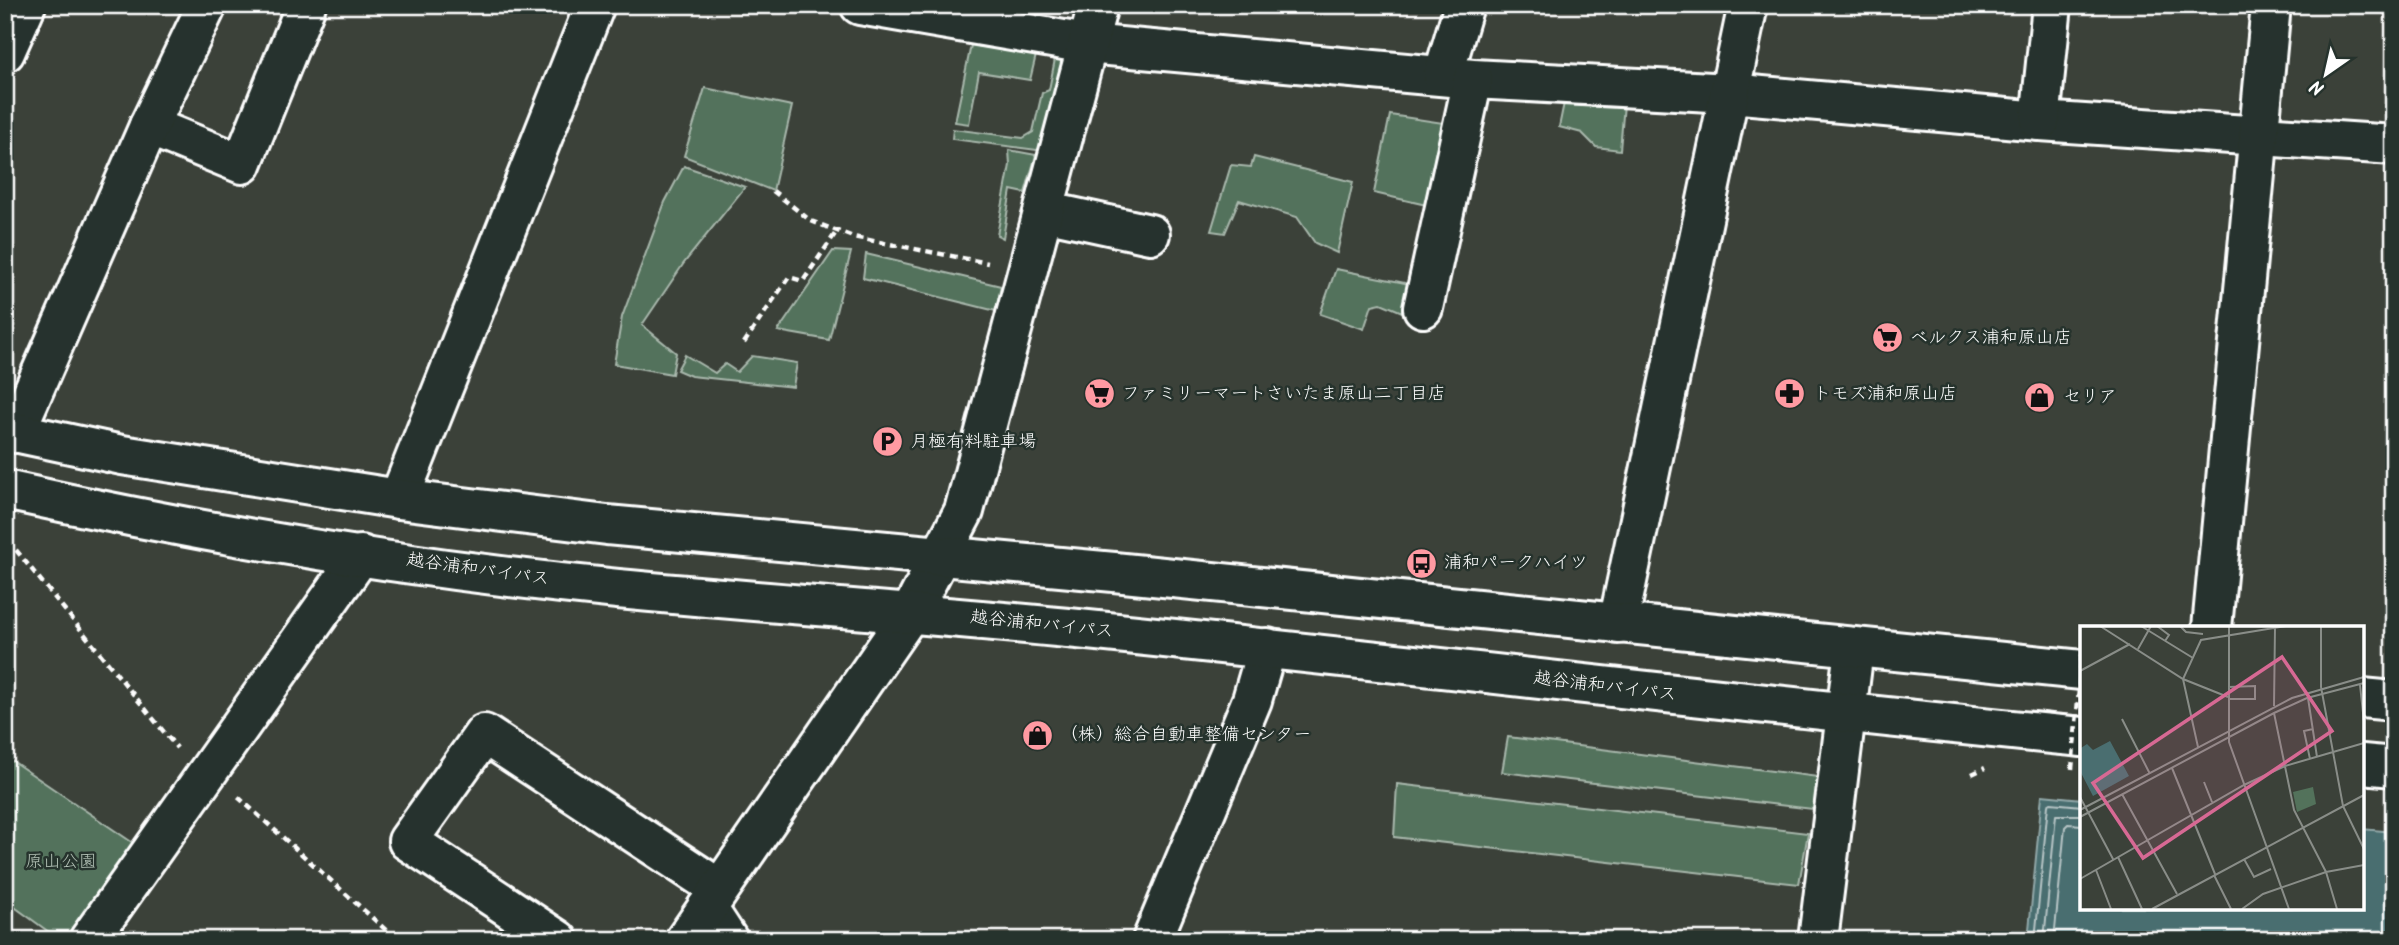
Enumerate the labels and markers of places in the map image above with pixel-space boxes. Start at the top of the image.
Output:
supermarket icon: ベルクス浦和原山店 [1870,321,1904,355]
place label: ベルクス浦和原山店 [1910,324,2072,353]
supermarket icon: ファミリーマートさいたま原山二丁目店 [1082,377,1116,411]
pharmacy icon: トモズ浦和原山店 [1773,377,1807,411]
place label: ファミリーマートさいたま原山二丁目店 [1122,380,1446,409]
place label: トモズ浦和原山店 [1813,380,1957,409]
shop icon: セリア [2023,380,2057,414]
place label: セリア [2063,383,2117,412]
parking icon: 月極有料駐車場 [870,425,904,459]
place label: 月極有料駐車場 [910,428,1036,457]
bus stop icon: 浦和パークハイツ [1404,546,1438,580]
place label: 浦和パークハイツ [1444,549,1588,578]
shop icon: （株）総合自動車整備センター [1020,718,1054,752]
place label: （株）総合自動車整備センター [1060,721,1311,750]

